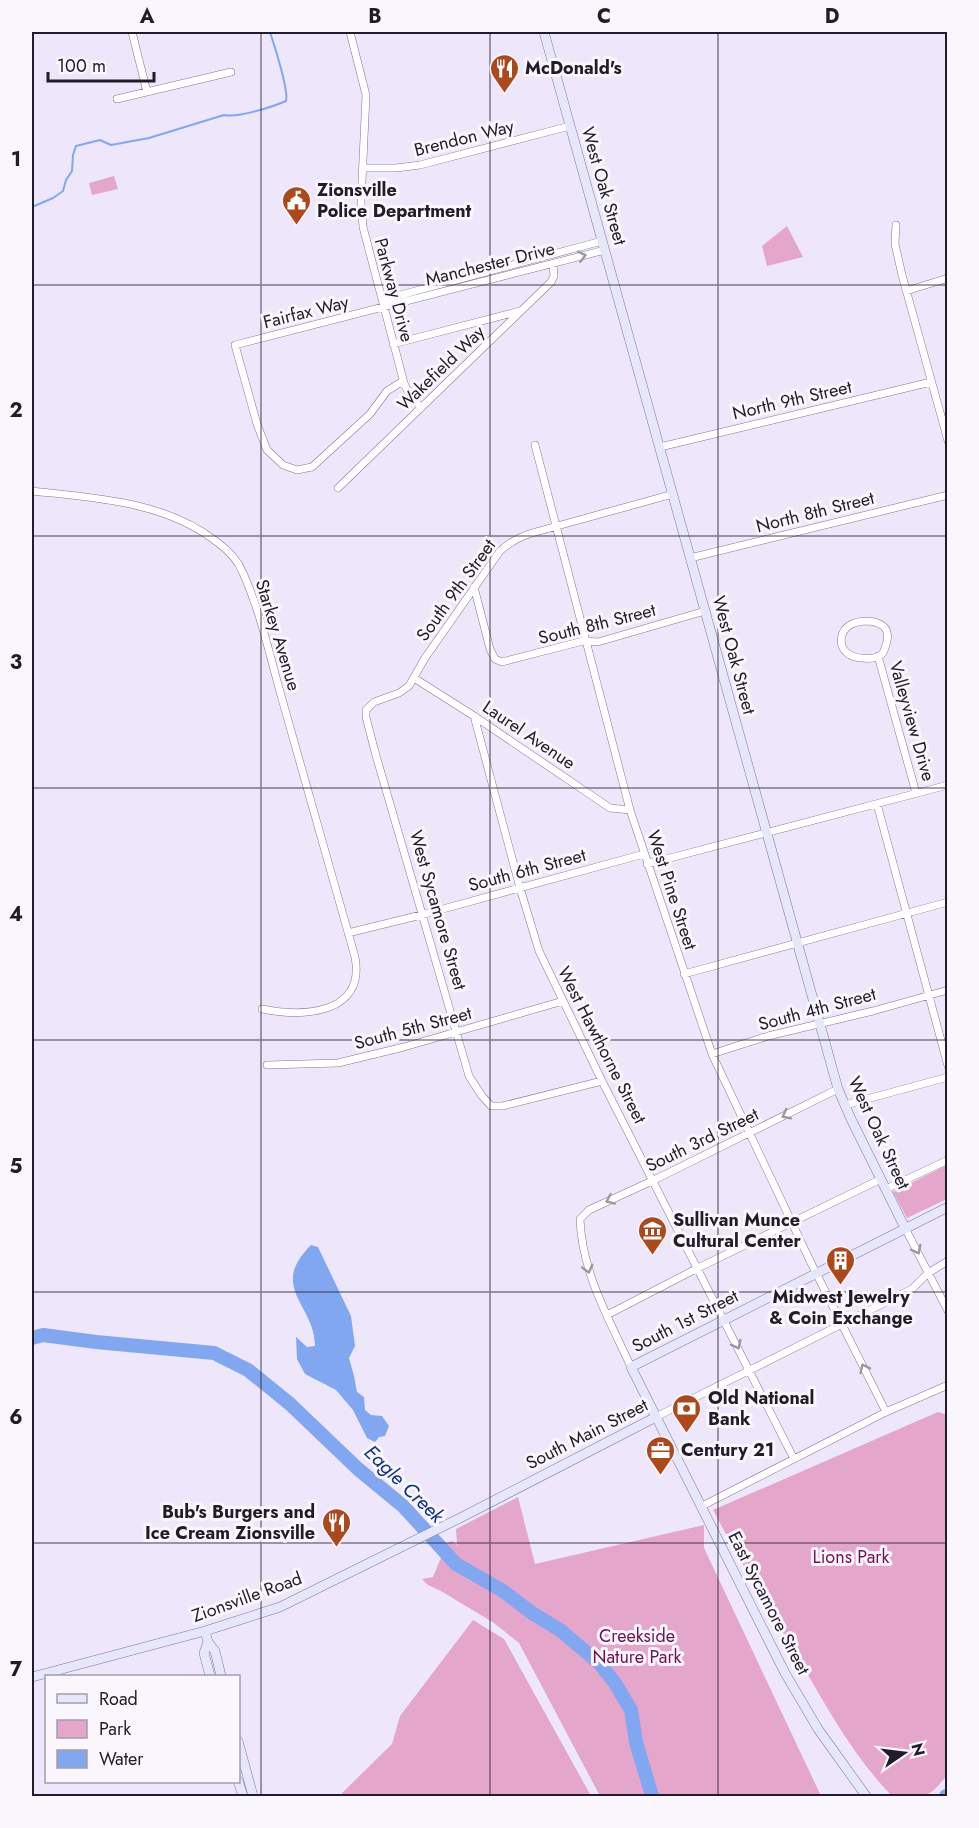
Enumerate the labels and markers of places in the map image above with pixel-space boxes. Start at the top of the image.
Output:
restaurant icon: McDonald's [488,52,520,94]
place label: McDonald's [525,55,622,81]
place label: Zionsville Police Department [317,177,472,224]
public building icon: Zionsville Police Department [280,184,312,226]
place label: Sullivan Munce Cultural Center [673,1207,802,1254]
museum icon: Sullivan Munce Cultural Center [636,1214,668,1256]
building icon: Midwest Jewelry & Coin Exchange [825,1244,857,1286]
place label: Midwest Jewelry & Coin Exchange [769,1284,913,1331]
place label: Old National Bank [708,1385,814,1432]
bank icon: Old National Bank [671,1392,703,1434]
office icon: Century 21 [644,1434,676,1476]
place label: Century 21 [681,1437,774,1463]
place label: Bub's Burgers and Ice Cream Zionsville [145,1499,315,1546]
restaurant icon: Bub's Burgers and Ice Cream Zionsville [320,1506,352,1548]

